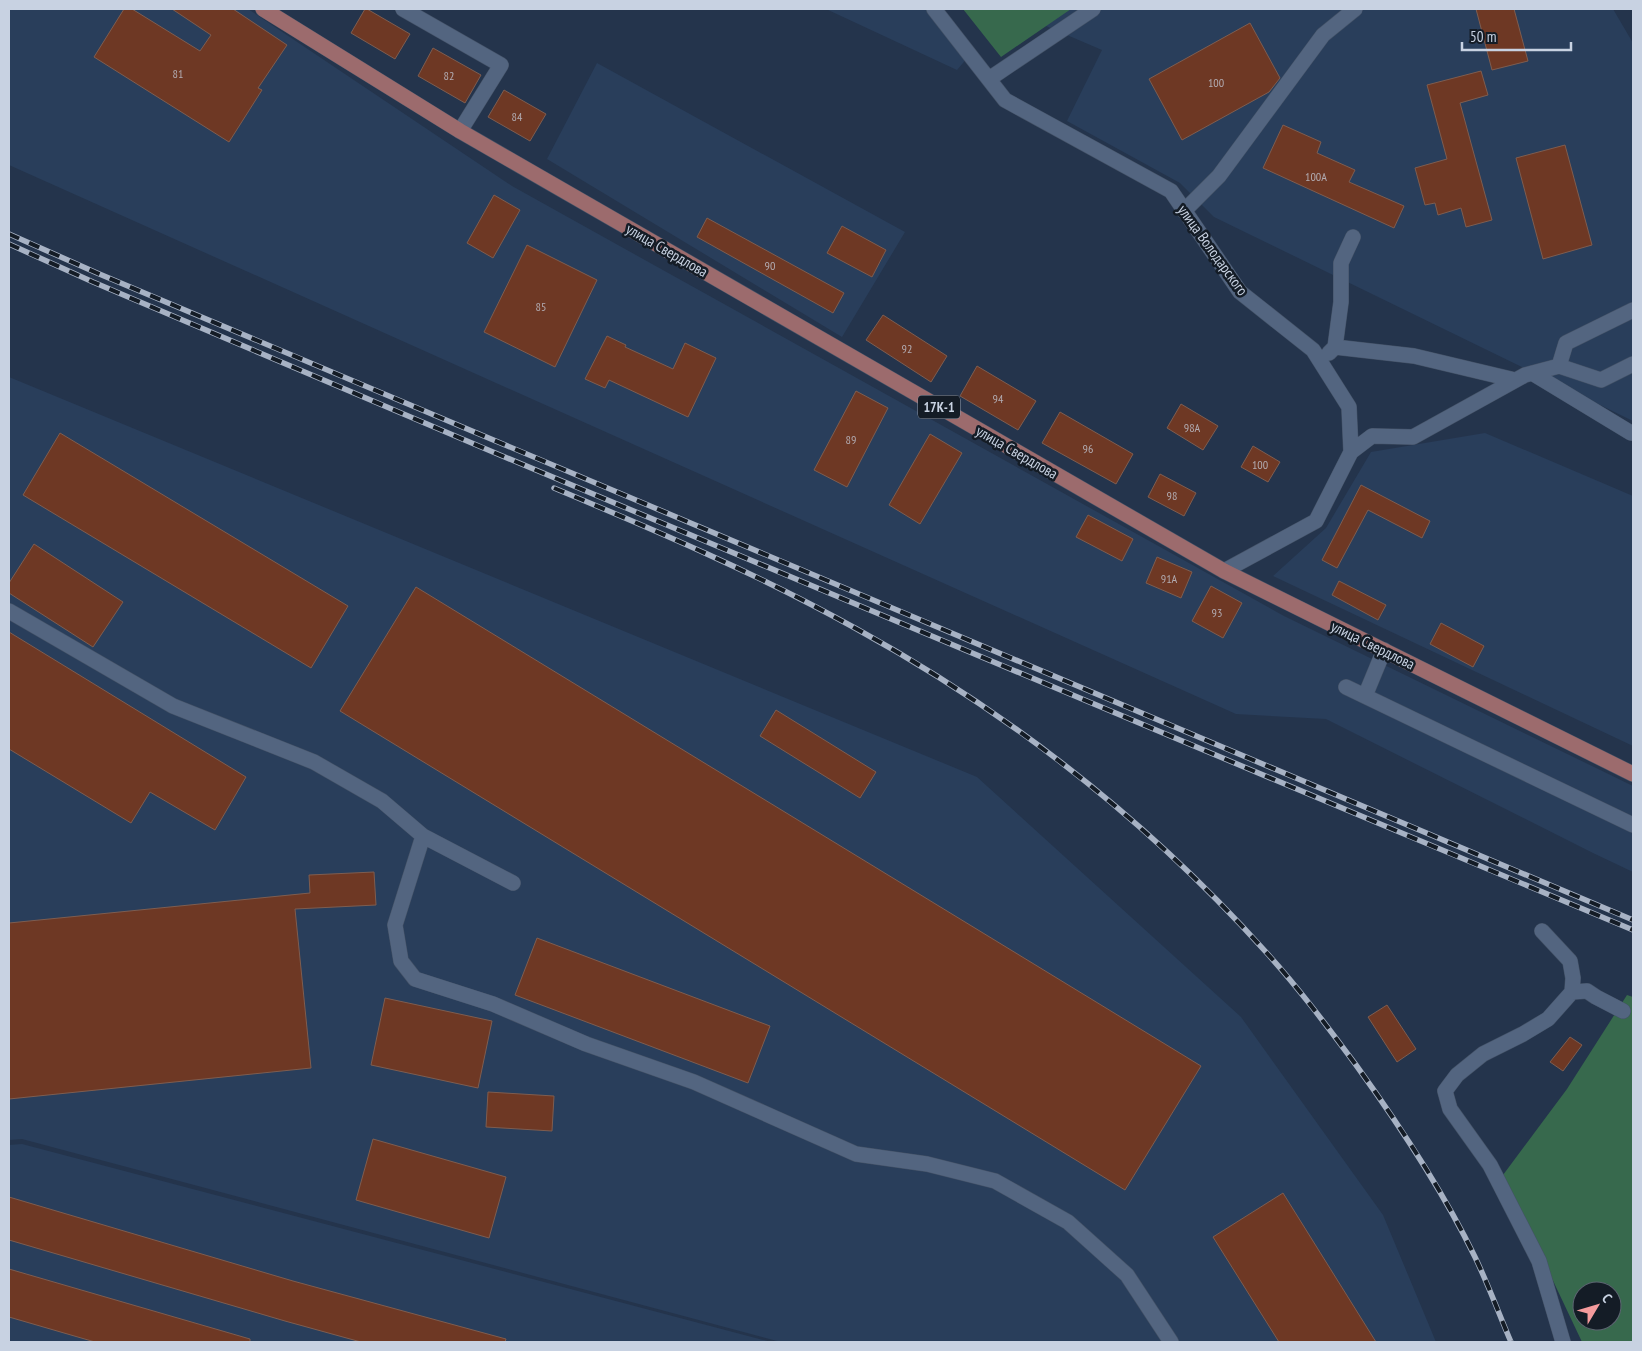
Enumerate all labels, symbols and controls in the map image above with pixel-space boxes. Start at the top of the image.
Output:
scale bar [1462,20,1571,52]
text: 50 m [1470,27,1496,46]
house number: 81 [173,66,183,81]
house number: 82 [444,68,454,83]
house number: 100 [1208,75,1224,90]
house number: 84 [512,109,523,124]
house number: 100А [1305,169,1327,184]
street label: улица Володарского [1174,201,1252,299]
street label: улица Свердлова [623,219,711,281]
house number: 90 [765,258,775,273]
house number: 85 [536,299,546,314]
house number: 92 [902,341,912,356]
house number: 94 [993,391,1004,406]
road number: 17К-1 [918,396,960,418]
house number: 98А [1184,420,1201,435]
street label: улица Свердлова [973,421,1061,483]
house number: 89 [846,432,856,447]
house number: 96 [1083,441,1093,456]
house number: 100 [1252,457,1268,472]
house number: 98 [1167,488,1177,503]
house number: 91А [1161,571,1178,586]
house number: 93 [1212,605,1222,620]
street label: улица Свердлова [1328,616,1418,674]
north arrow [1572,1281,1622,1331]
text: С [1598,1290,1617,1307]

